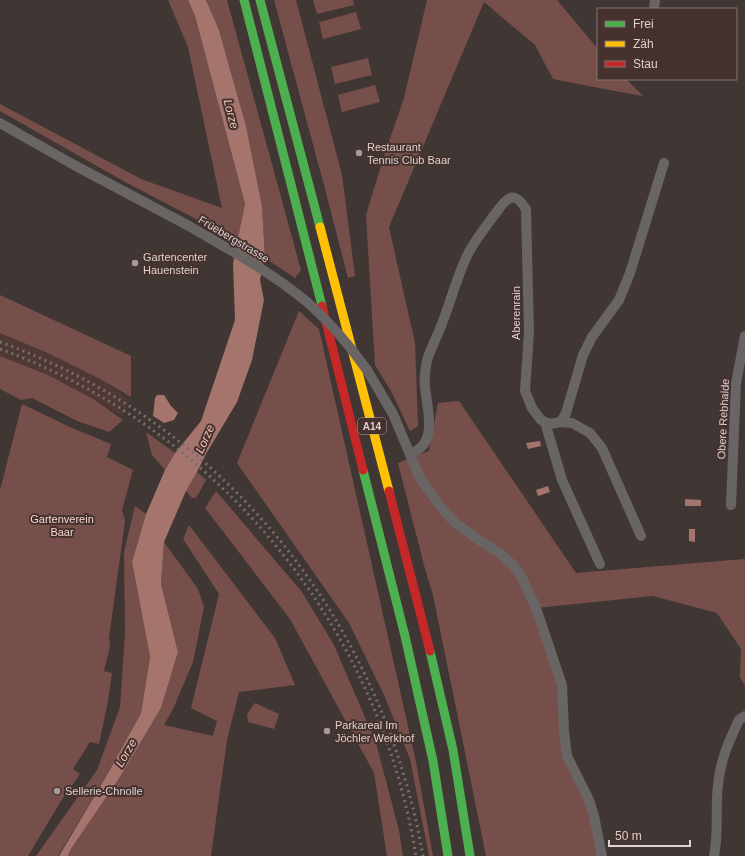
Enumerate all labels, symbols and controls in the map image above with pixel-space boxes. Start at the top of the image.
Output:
legend [597,8,737,80]
text: Frei [633,17,654,31]
text: Zäh [633,37,654,51]
text: Stau [633,57,658,71]
water label: Lorze [221,98,242,131]
place label: Restaurant Tennis Club Baar [367,141,451,166]
marker: Restaurant Tennis Club Baar [354,148,364,158]
street label: Früebergstrasse [197,213,271,265]
place label: Gartencenter Hauenstein [143,251,208,276]
marker: Gartencenter Hauenstein [130,258,140,268]
street label: Aberenrain [510,286,522,340]
street label: Obere Rebhalde [715,378,731,460]
road number: A14 [358,418,386,434]
water label: Lorze [192,422,218,456]
park label: Gartenverein Baar [30,513,94,538]
place label: Parkareal Im Jöchler Werkhof [335,719,415,744]
marker: Parkareal Im Jöchler Werkhof [322,726,332,736]
water label: Lorze [112,736,140,770]
place label: Sellerie-Chnolle [65,785,143,797]
marker: Sellerie-Chnolle [52,786,62,796]
scale bar [609,822,690,848]
text: 50 m [615,829,642,843]

